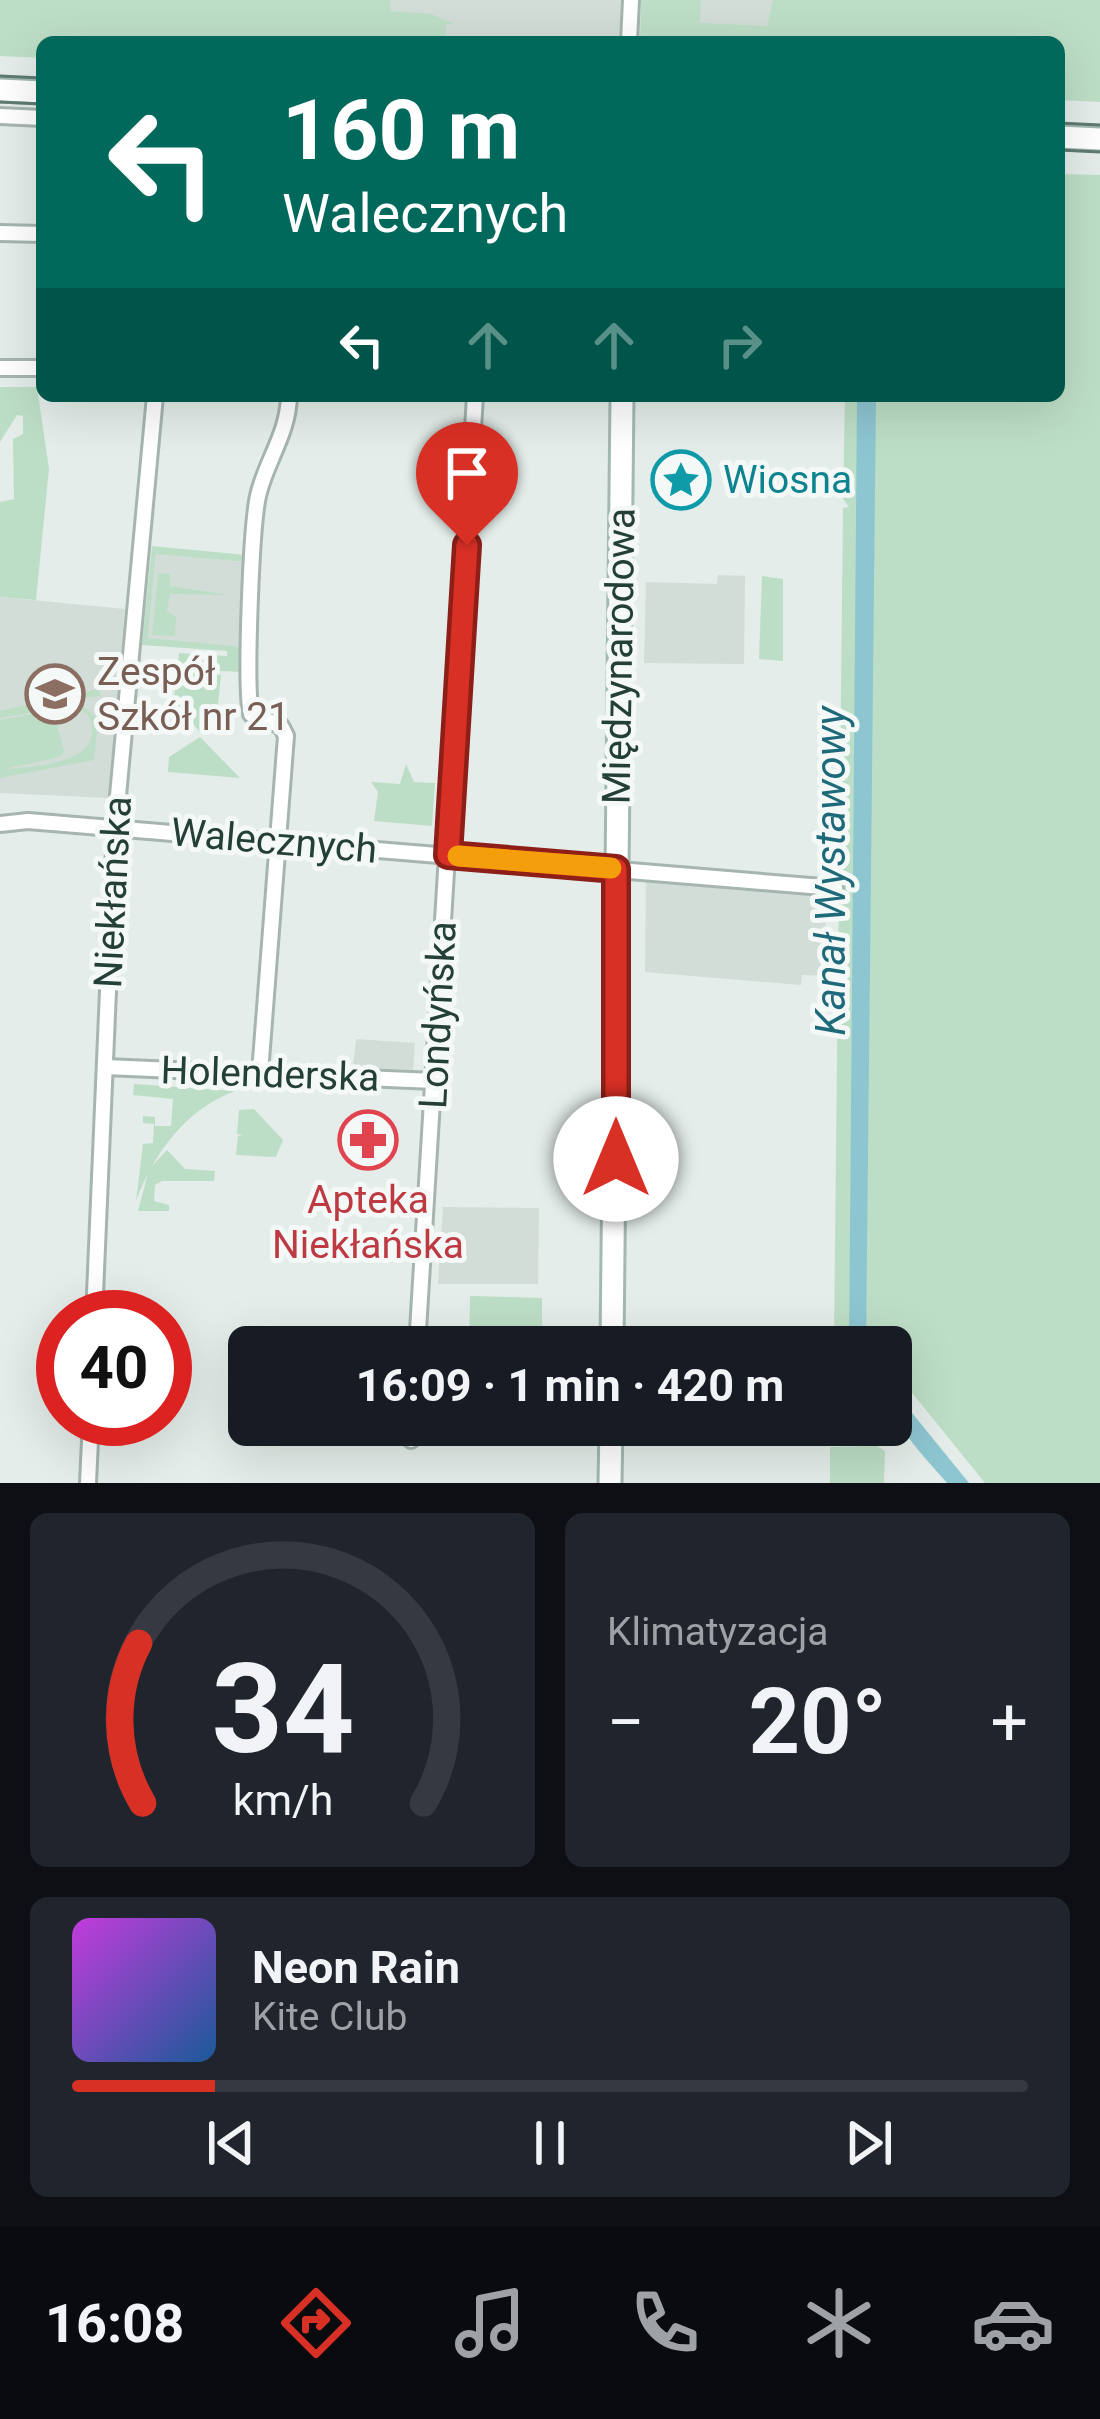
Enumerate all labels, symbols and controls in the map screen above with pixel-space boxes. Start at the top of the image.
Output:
text: 160 m [282,81,520,180]
icon: left [84,84,240,240]
text: Walecznych [282,182,568,245]
icon: left [329,312,395,378]
icon: ahead [455,312,521,378]
icon: ahead [581,312,647,378]
icon: right [707,312,773,378]
pin [416,422,518,545]
icon: arrive [434,440,500,506]
place icon: Wiosna [650,449,712,511]
place label: Wiosna [723,457,852,503]
street label: Międzynarodowa [593,507,645,805]
place label: Zespół Szkół nr 21 [97,649,290,740]
school or university icon: Zespół Szkół nr 21 [24,663,86,725]
water label: Kanał Wystawowy [806,705,855,1036]
street label: Niekłańska [85,795,141,989]
street label: Walecznych [169,809,379,873]
street label: Londyńska [410,920,466,1110]
street label: Holenderska [160,1047,380,1101]
position arrow [553,1096,679,1222]
pharmacy icon: Apteka Niekłańska [337,1109,399,1171]
place label: Apteka Niekłańska [272,1177,464,1268]
speed limit sign: 40 [36,1290,192,1446]
text: 16:09 · 1 min · 420 m [356,1359,784,1412]
text: Klimatyzacja [607,1609,829,1655]
text: 34 [211,1636,354,1782]
text: 20° [748,1670,887,1775]
text: − [607,1684,645,1761]
text: + [991,1684,1028,1761]
text: km/h [232,1775,333,1825]
text: Neon Rain [252,1941,460,1994]
text: Kite Club [252,1994,407,2040]
icon: previous [198,2110,264,2176]
icon: pause [517,2110,583,2176]
icon: next [836,2110,902,2176]
icon: directions [274,2281,358,2365]
icon: music [448,2281,532,2365]
icon: phone [623,2281,707,2365]
icon: climate [797,2281,881,2365]
icon: car [971,2281,1055,2365]
text: 16:08 [45,2292,184,2355]

